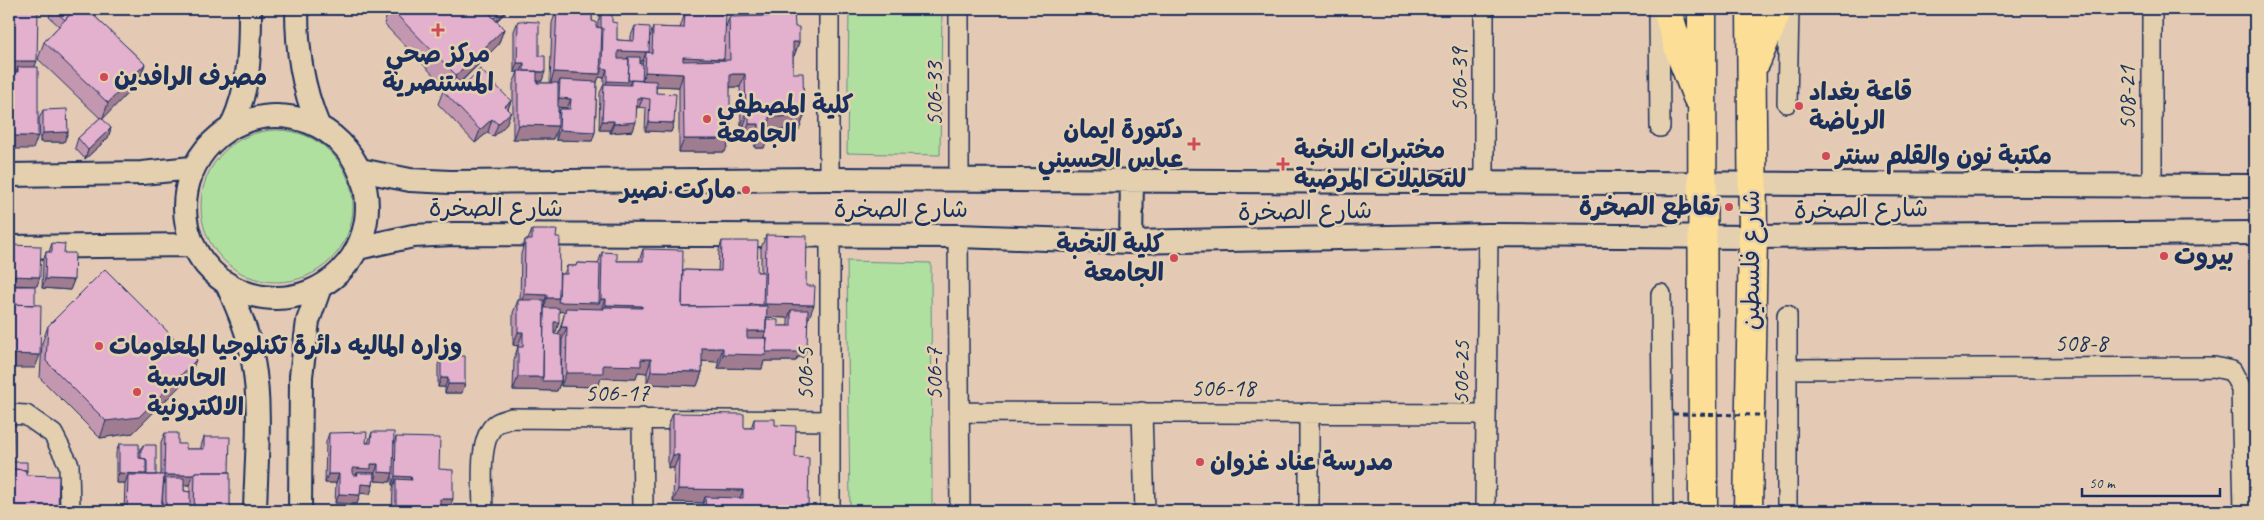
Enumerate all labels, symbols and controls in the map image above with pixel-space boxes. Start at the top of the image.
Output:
marker: مركز صحي المستنصرية [431,23,445,37]
place label: مركز صحي المستنصرية [382,38,494,99]
street label: 506-39 [1443,46,1475,112]
street label: 506-33 [918,60,950,126]
place label: مصرف الرافدين [114,61,267,93]
street label: 508-21 [2111,64,2143,130]
marker: مصرف الرافدين [98,71,110,83]
place label: قاعة بغداد الرياضة [1809,76,1912,137]
place label: كلية المصطفى الجامعة [717,89,853,150]
marker: قاعة بغداد الرياضة [1793,100,1805,112]
marker: كلية المصطفى الجامعة [701,113,713,125]
place label: دكتورة ايمان عباس الحسيني [1038,114,1183,181]
place label: مختبرات النخبة للتحليلات المرضية [1294,134,1466,195]
marker: دكتورة ايمان عباس الحسيني [1187,137,1201,151]
place label: مكتبة نون والقلم سنتر [1834,140,2052,175]
marker: مكتبة نون والقلم سنتر [1820,150,1832,162]
marker: مختبرات النخبة للتحليلات المرضية [1276,157,1290,171]
place label: ماركت نصير [618,174,736,206]
marker: ماركت نصير [740,184,752,196]
street label: شارع فلسطين [1735,190,1768,330]
place label: تقاطع الصخرة [1579,191,1720,225]
street label: شارع الصخرة [429,192,563,225]
street label: شارع الصخرة [1794,192,1928,227]
street label: شارع الصخرة [834,193,968,226]
street label: شارع الصخرة [1238,194,1372,229]
marker: تقاطع الصخرة [1723,201,1735,213]
place label: كلية النخبة الجامعة [1056,228,1164,289]
place label: بيروت [2174,240,2234,272]
marker: بيروت [2158,250,2170,262]
marker: كلية النخبة الجامعة [1168,252,1180,264]
street label: 508-8 [2054,327,2110,359]
place label: وزاره الماليه دائرة تكنلوجيا المعلومات [109,330,462,362]
street label: 506-25 [1444,339,1478,405]
marker: وزاره الماليه دائرة تكنلوجيا المعلومات [93,340,105,352]
street label: 506-5 [789,346,821,401]
street label: 506-7 [918,346,950,401]
place label: الحاسبة الالكترونية [147,362,244,423]
street label: 506-18 [1191,372,1258,404]
street label: 506-17 [585,377,651,409]
marker: الحاسبة الالكترونية [131,386,143,398]
place label: مدرسة عناد غزوان [1210,446,1393,478]
marker: مدرسة عناد غزوان [1194,456,1206,468]
scale bar [2082,465,2219,497]
text: 50 m [2089,474,2116,493]

